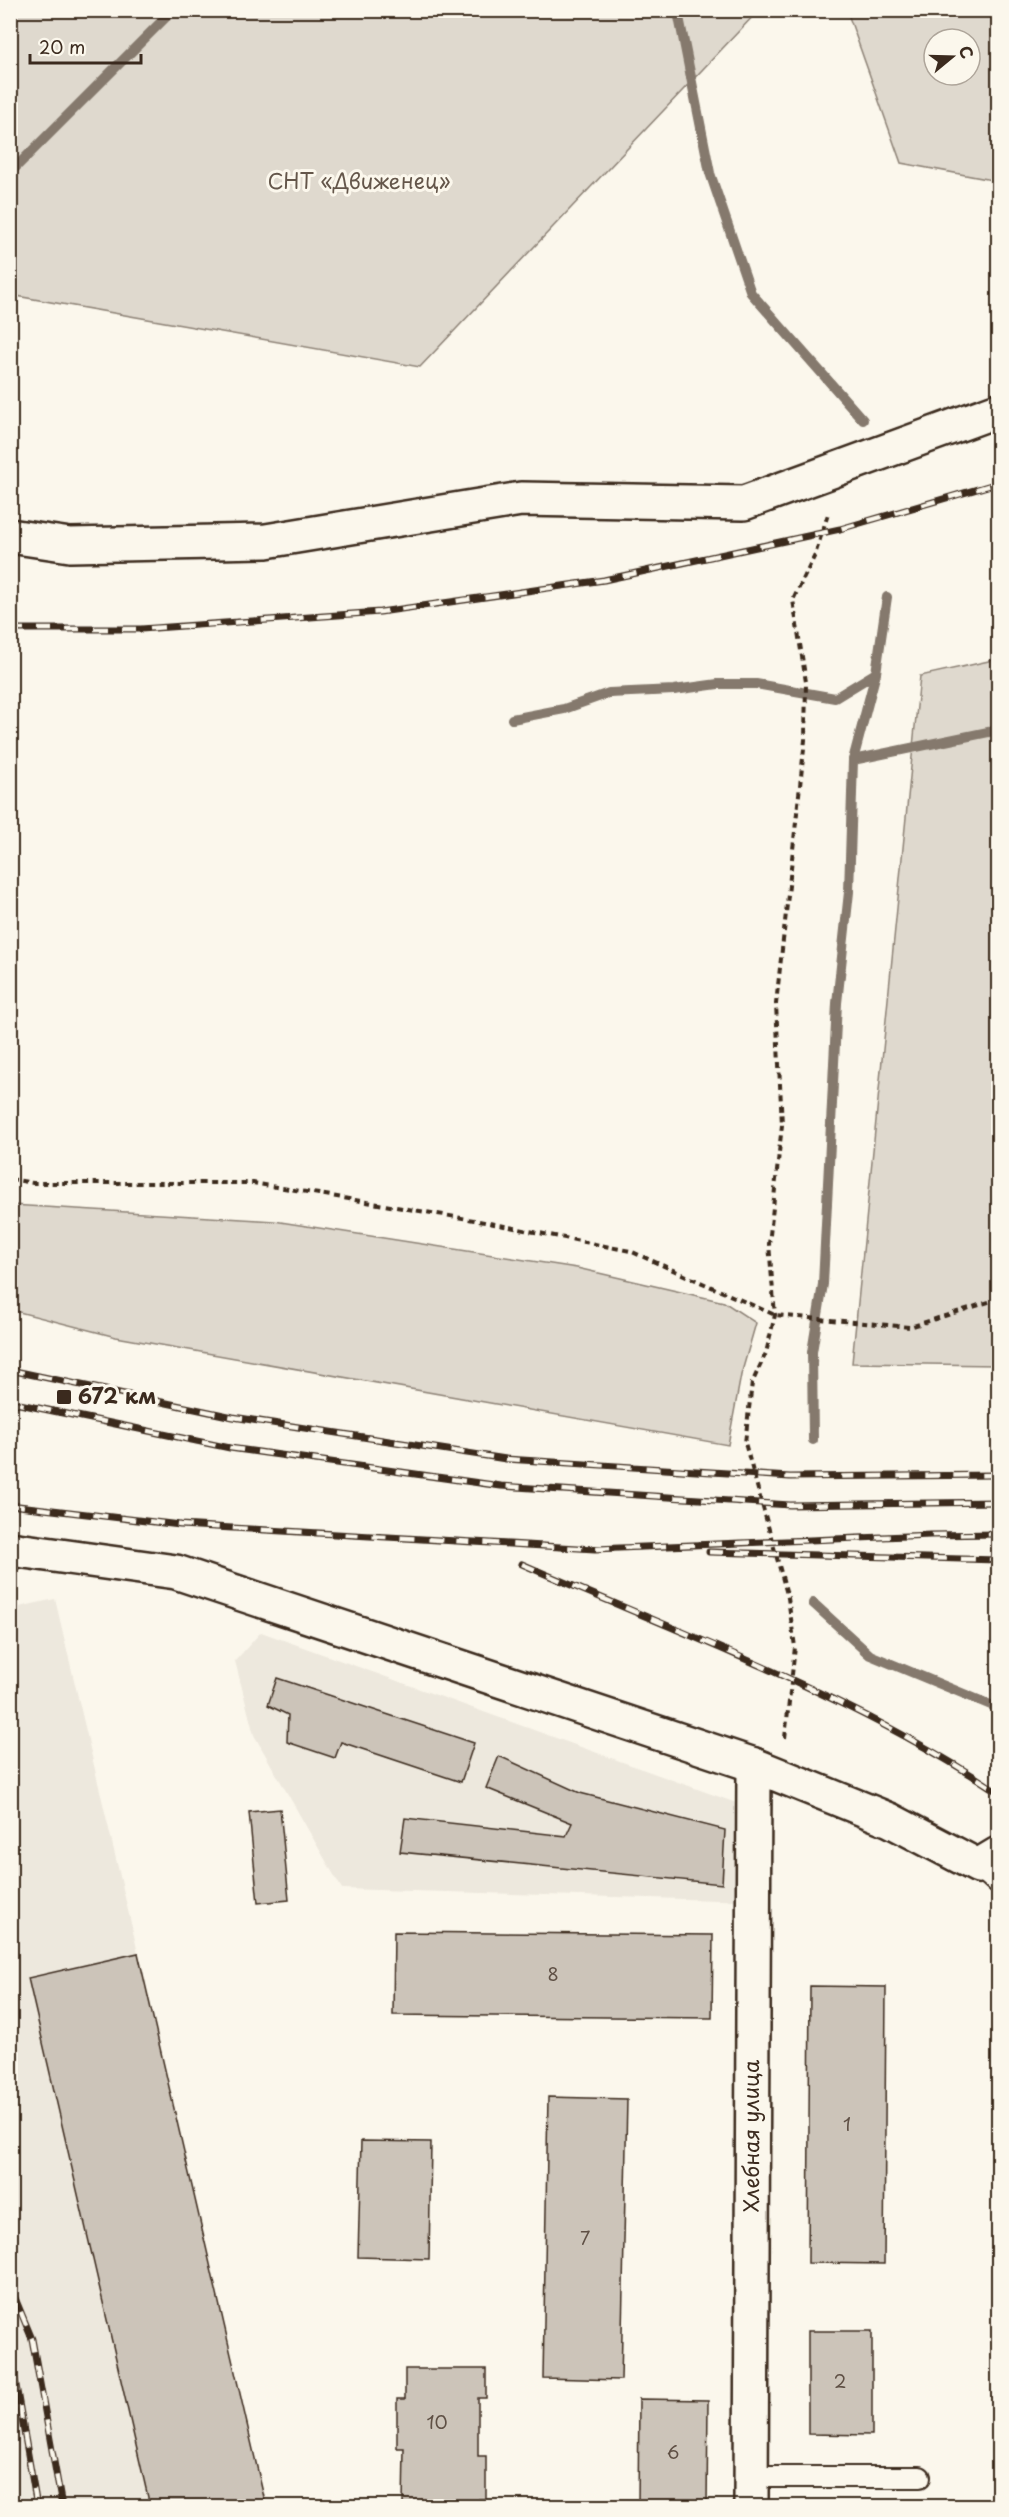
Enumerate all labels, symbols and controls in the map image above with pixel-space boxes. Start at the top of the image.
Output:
scale bar [30,27,141,65]
north arrow [922,27,982,87]
text: 20 m [39,33,85,60]
text: С [954,42,980,61]
park label: СНТ «Движенец» [267,164,451,196]
place label: 672 км [78,1379,156,1411]
marker: 672 км [55,1388,73,1406]
house number: 8 [547,1960,559,1987]
street label: Хлебная улица [734,2059,766,2212]
house number: 1 [843,2110,851,2137]
house number: 7 [580,2224,590,2251]
house number: 2 [834,2367,846,2394]
house number: 10 [426,2408,448,2435]
house number: 6 [667,2438,679,2465]

